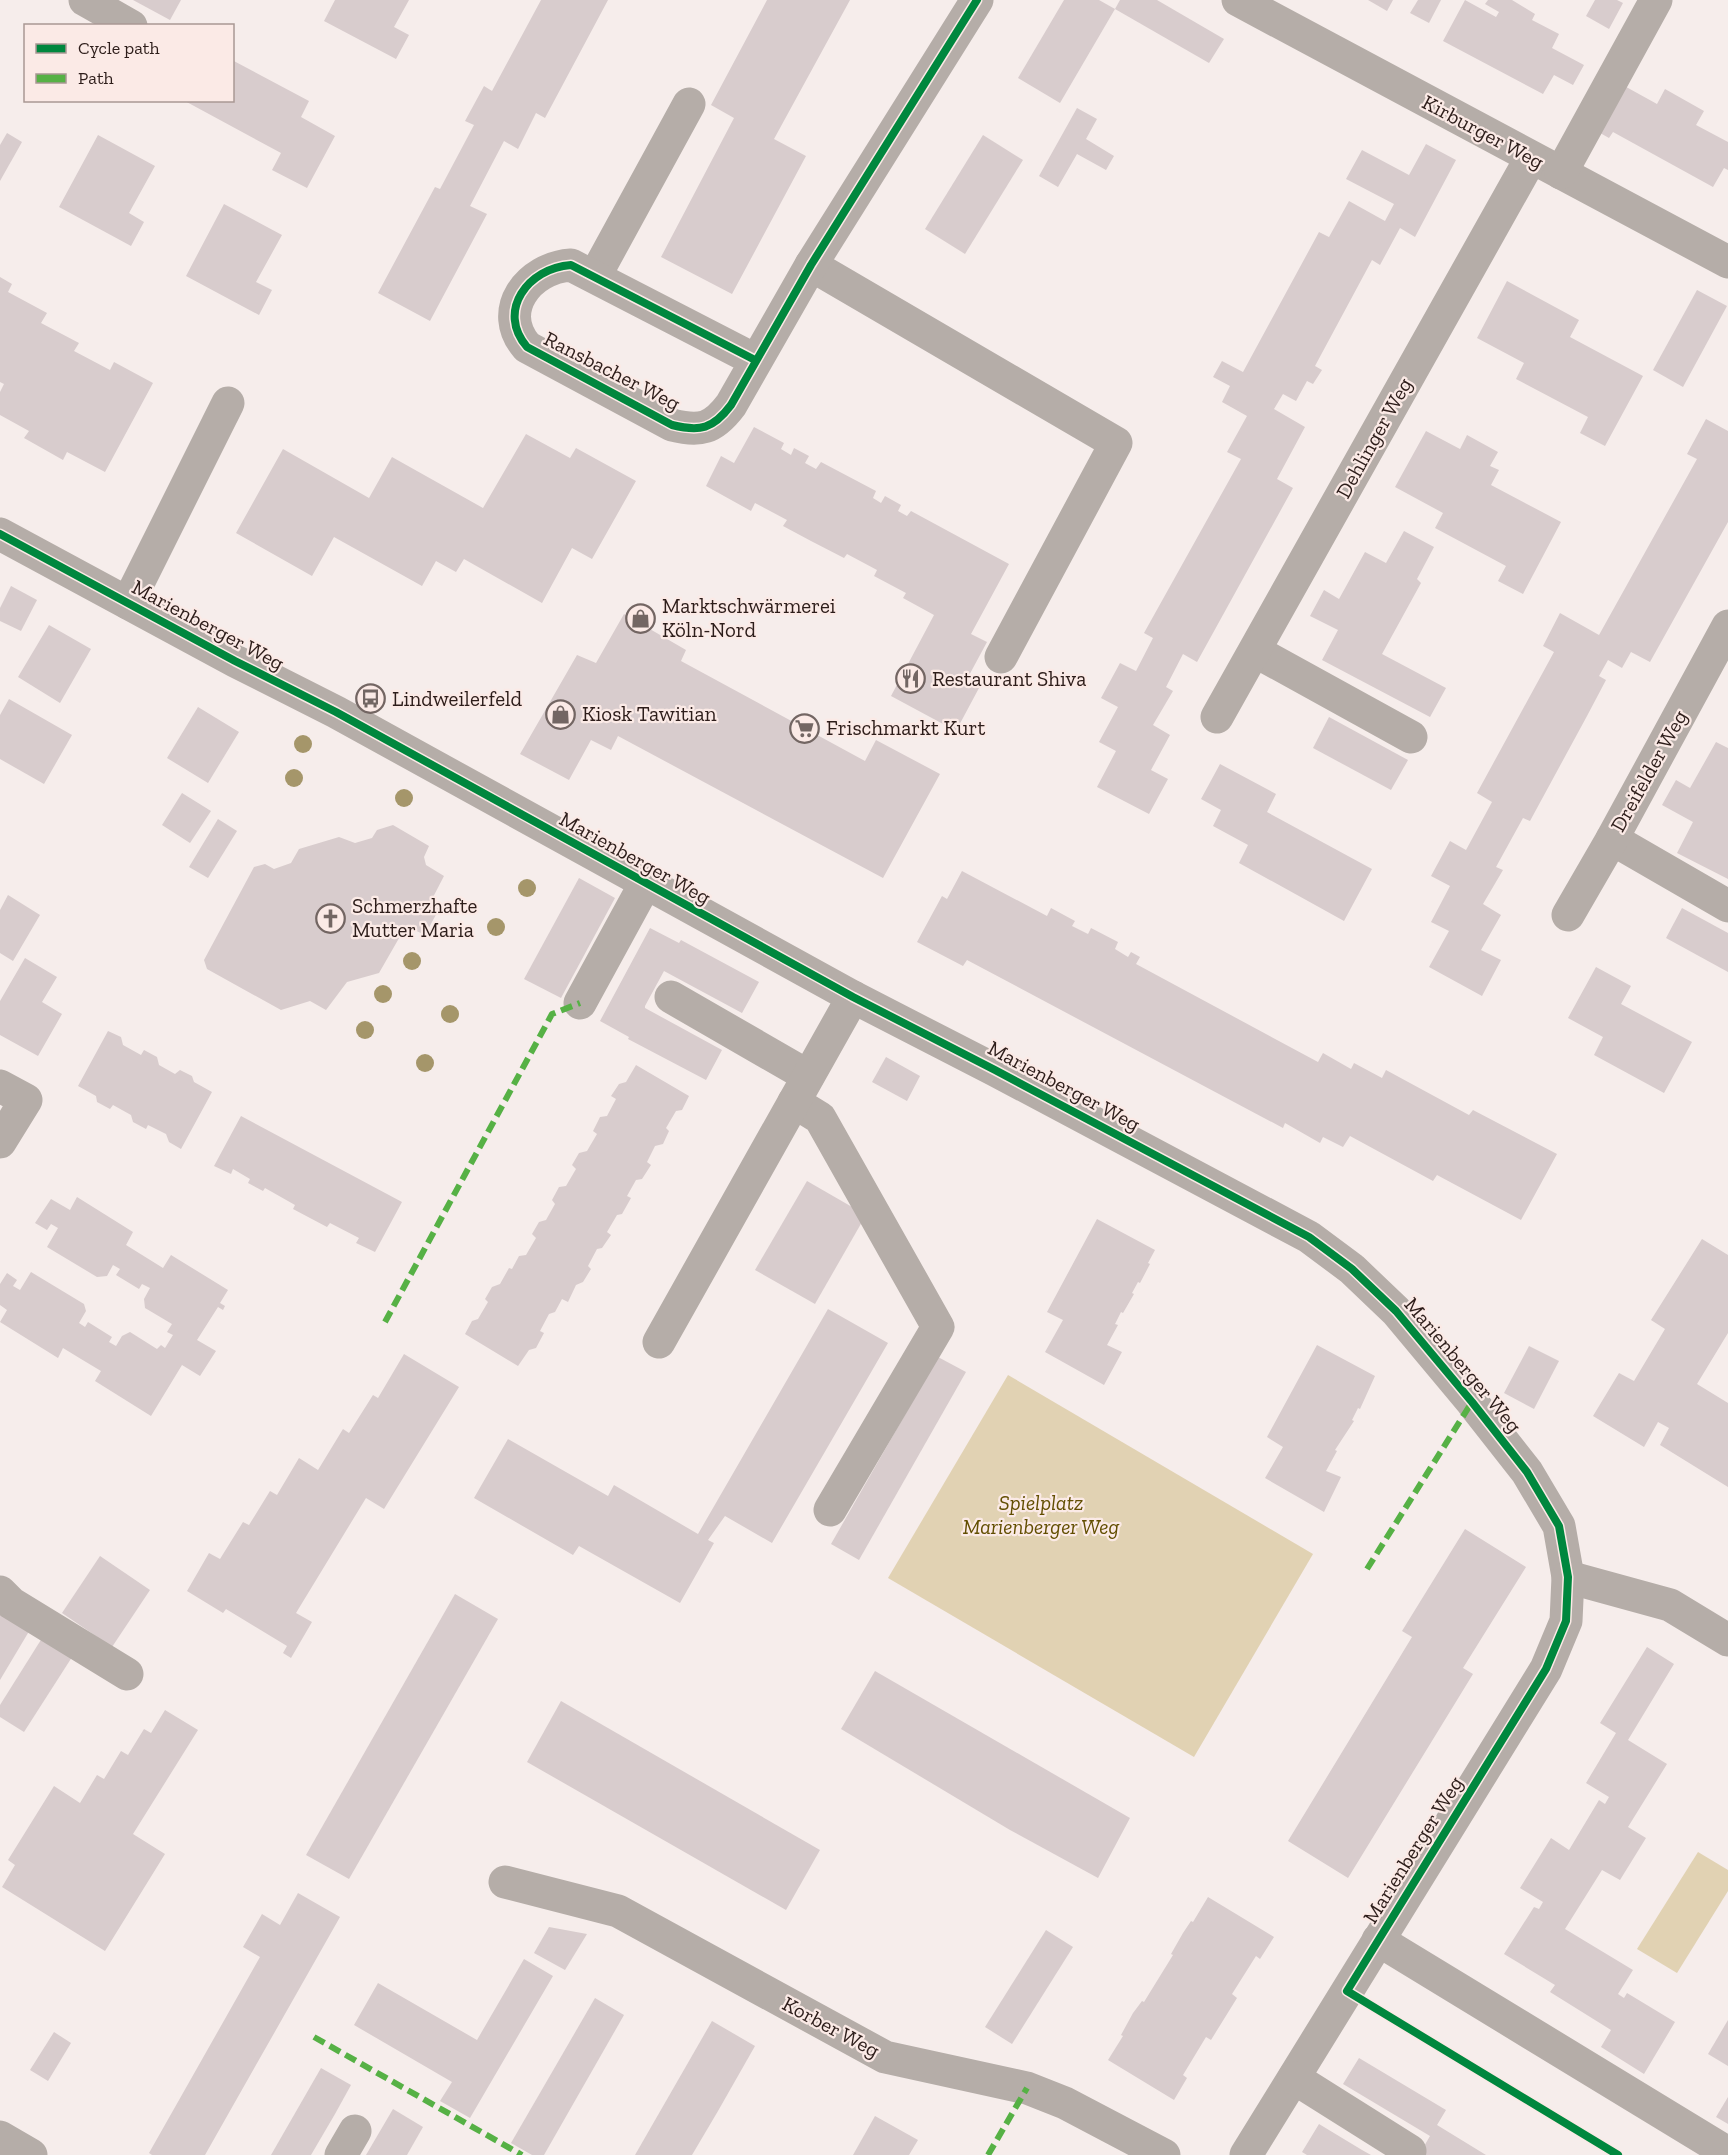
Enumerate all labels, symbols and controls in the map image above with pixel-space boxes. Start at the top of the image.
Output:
legend [24,24,234,102]
text: Cycle path [78,37,160,59]
text: Path [78,67,114,89]
street label: Kirburger Weg [1418,89,1549,174]
street label: Ransbacher Weg [540,325,685,416]
street label: Dehlinger Weg [1330,373,1417,502]
street label: Marienberger Weg [128,574,289,675]
place label: Marktschwärmerei Köln-Nord [662,593,836,642]
shop icon: Marktschwärmerei Köln-Nord [625,602,657,634]
restaurant icon: Restaurant Shiva [895,663,927,695]
place label: Restaurant Shiva [932,666,1086,691]
bus stop icon: Lindweilerfeld [355,683,387,715]
place label: Lindweilerfeld [392,686,523,711]
shop icon: Kiosk Tawitian [545,698,577,730]
place label: Kiosk Tawitian [582,701,717,726]
street label: Dreifelder Weg [1605,705,1693,836]
supermarket icon: Frischmarkt Kurt [789,712,821,744]
place label: Frischmarkt Kurt [826,715,985,740]
street label: Marienberger Weg [555,806,716,910]
place label: Schmerzhafte Mutter Maria [352,893,478,942]
church icon: Schmerzhafte Mutter Maria [315,902,347,934]
street label: Marienberger Weg [984,1035,1145,1136]
street label: Marienberger Weg [1400,1292,1528,1438]
park label: Spielplatz Marienberger Weg [963,1490,1120,1539]
street label: Marienberger Weg [1357,1771,1468,1928]
street label: Korber Weg [778,1991,884,2063]

